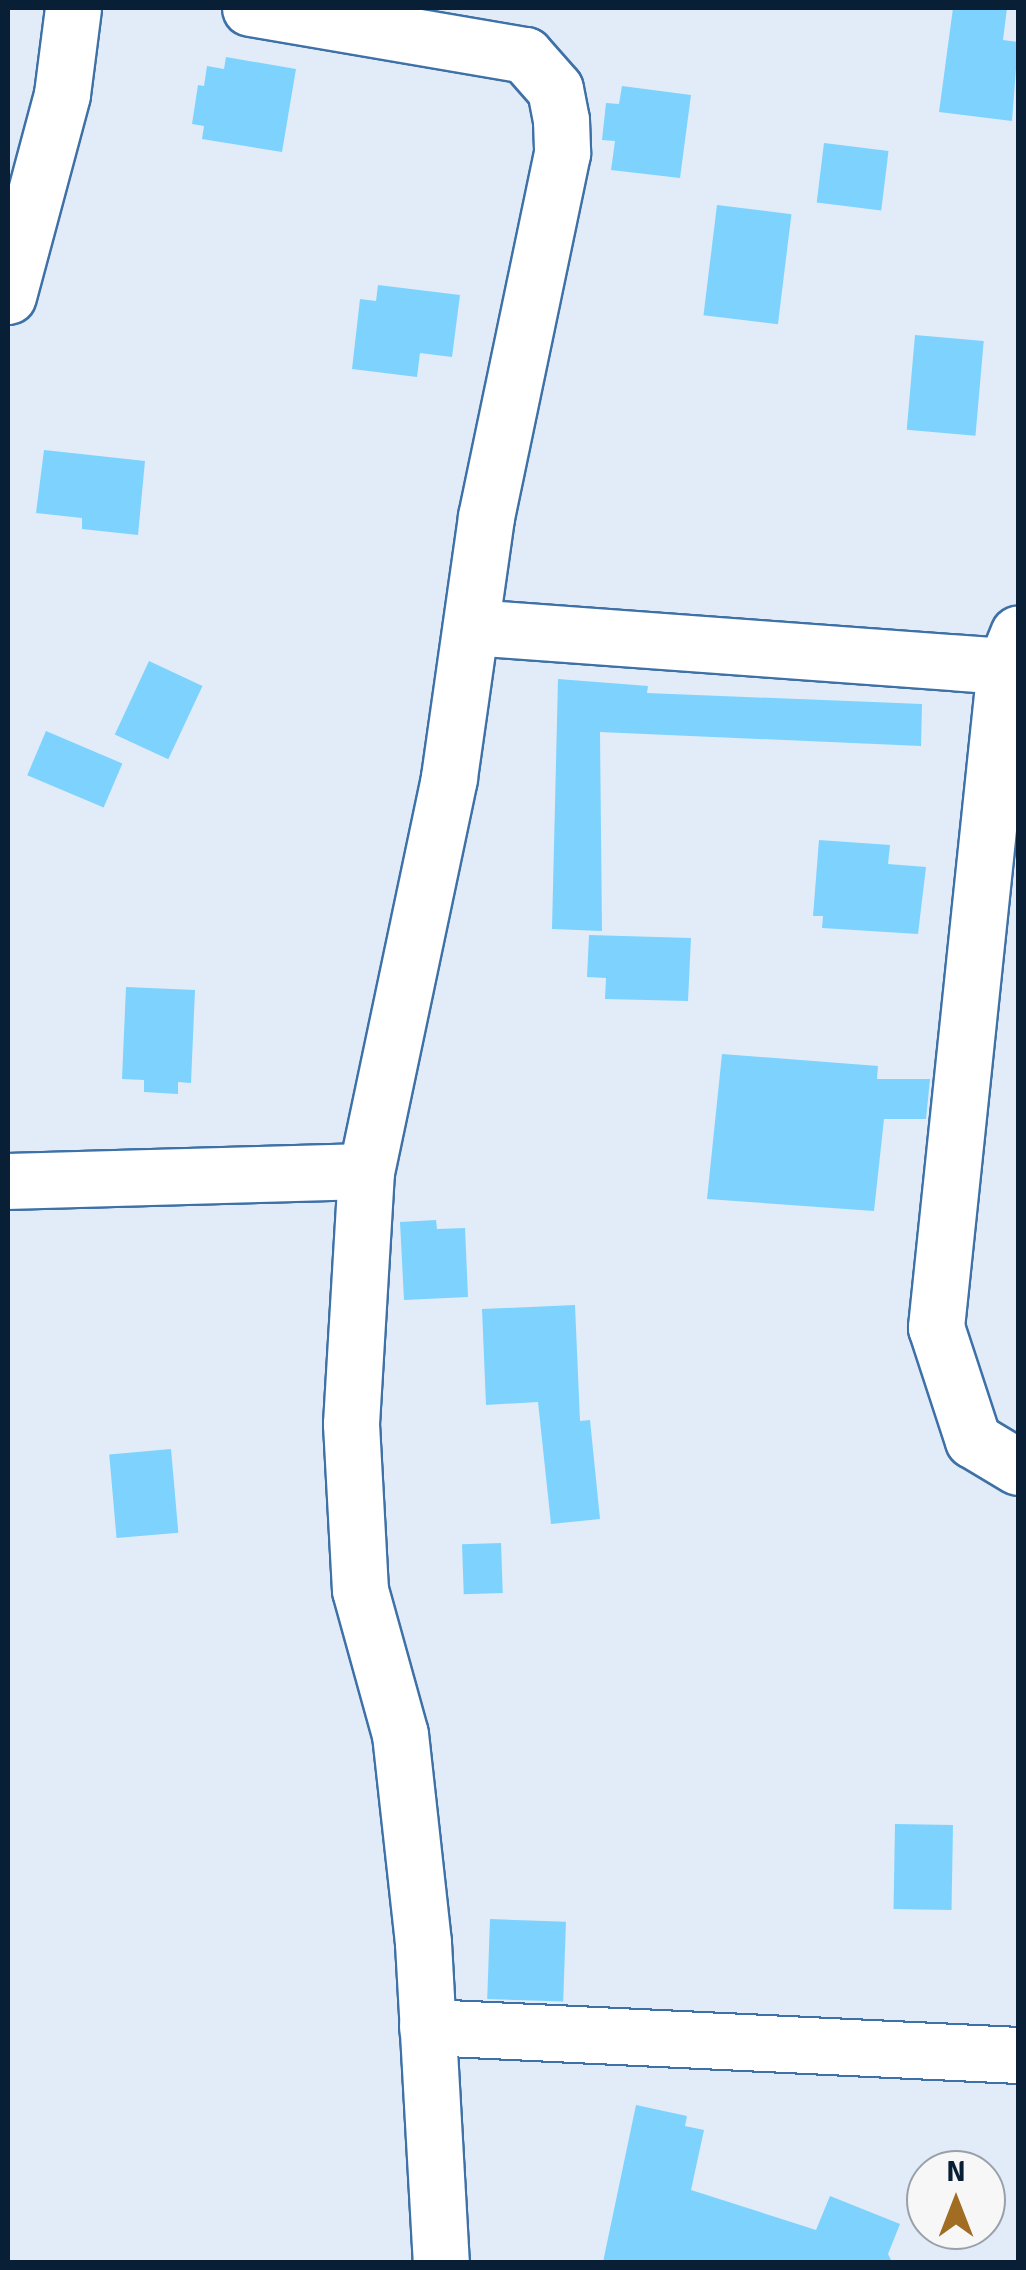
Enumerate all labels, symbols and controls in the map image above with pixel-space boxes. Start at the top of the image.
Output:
north arrow [906,2150,1006,2250]
text: N [946,2155,966,2189]

